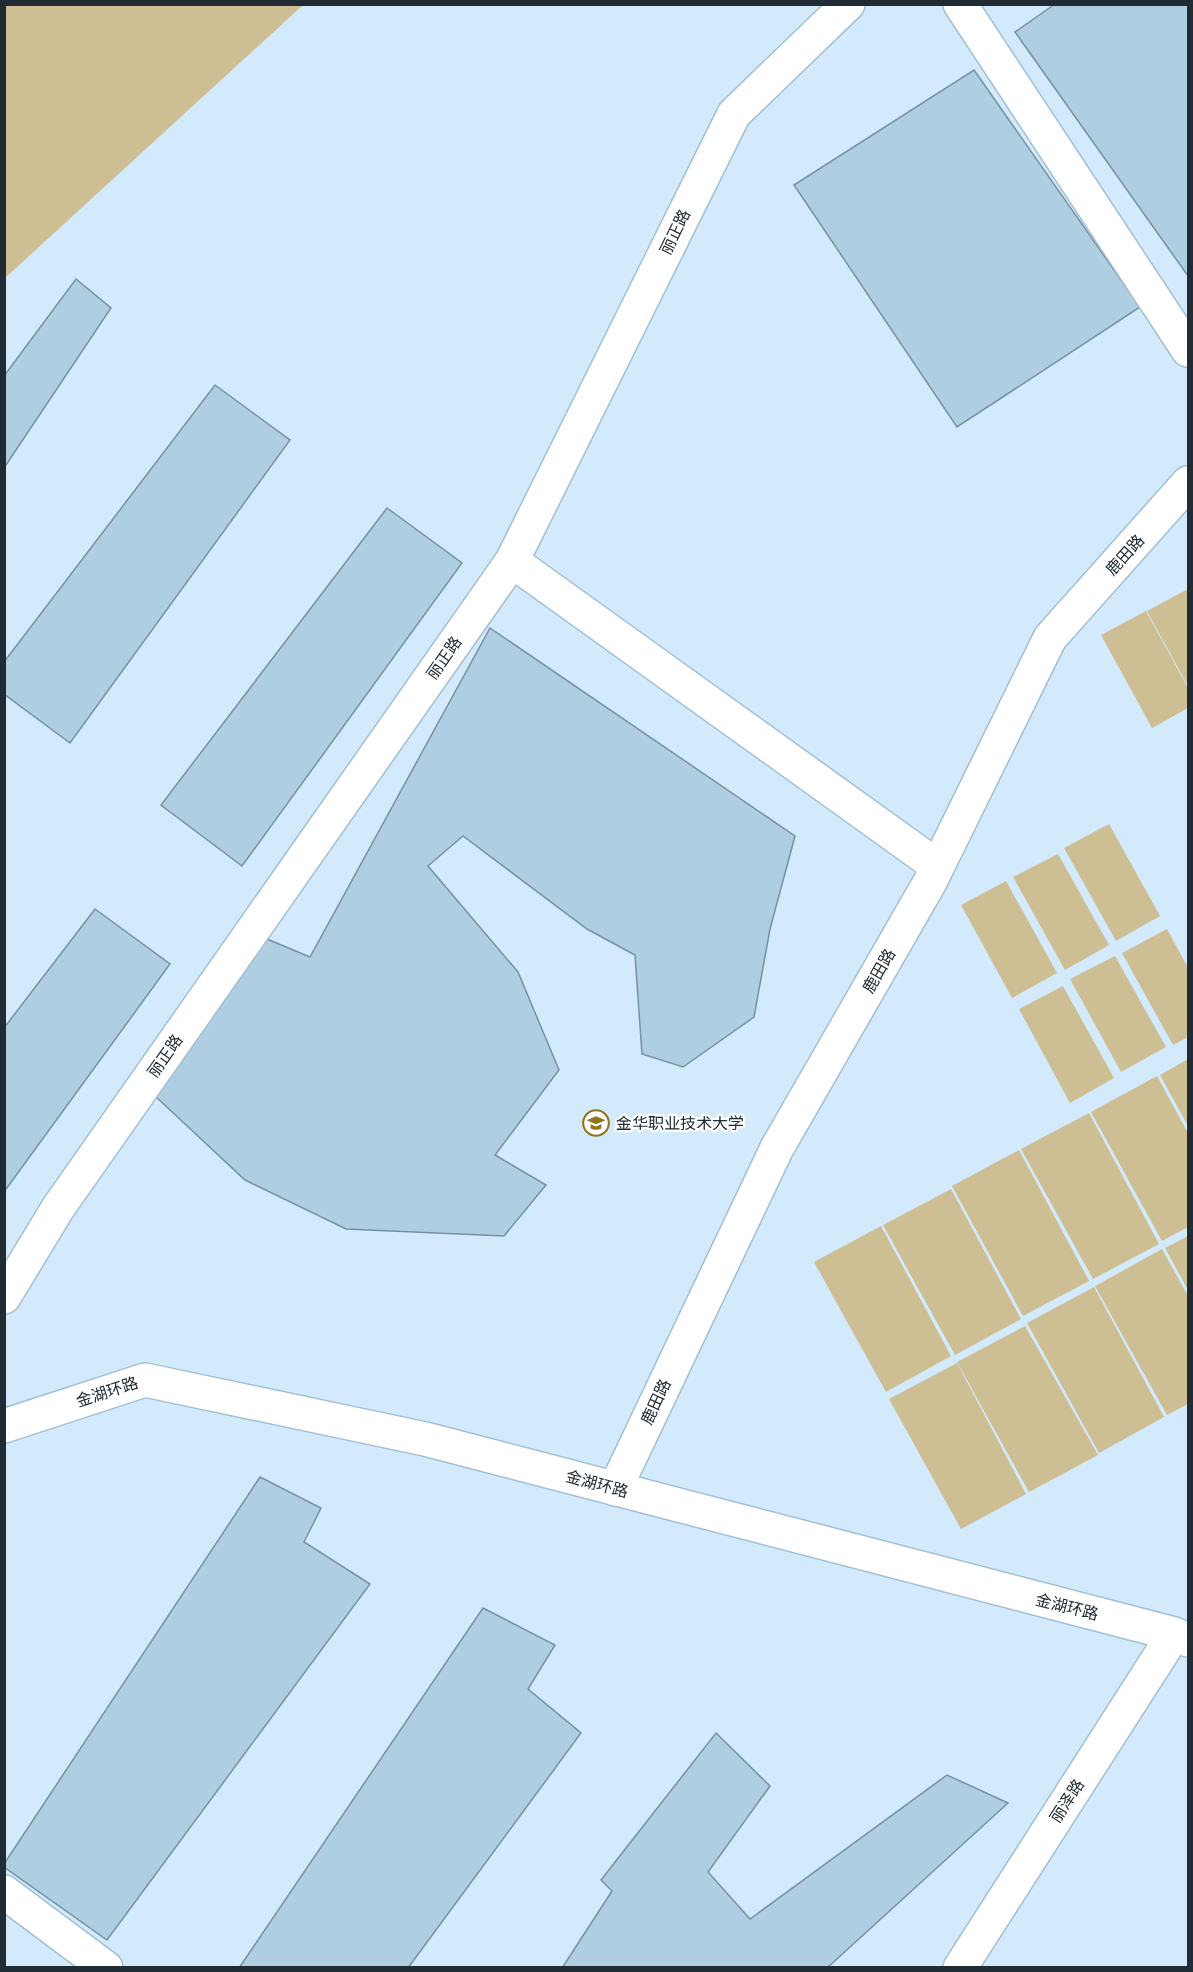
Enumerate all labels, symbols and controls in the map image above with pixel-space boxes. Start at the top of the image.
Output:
street label: 丽正路 [657,207,693,257]
street label: 鹿田路 [1103,531,1147,579]
street label: 丽正路 [423,633,465,683]
street label: 鹿田路 [860,946,898,996]
street label: 丽正路 [144,1031,186,1081]
school or university icon: 金华职业技术大学 [581,1108,611,1138]
place label: 金华职业技术大学 [616,1115,744,1132]
street label: 金湖环路 [74,1374,140,1410]
street label: 鹿田路 [638,1377,674,1427]
street label: 金湖环路 [564,1468,630,1500]
street label: 金湖环路 [1034,1591,1100,1623]
street label: 丽泽路 [1047,1776,1087,1826]

